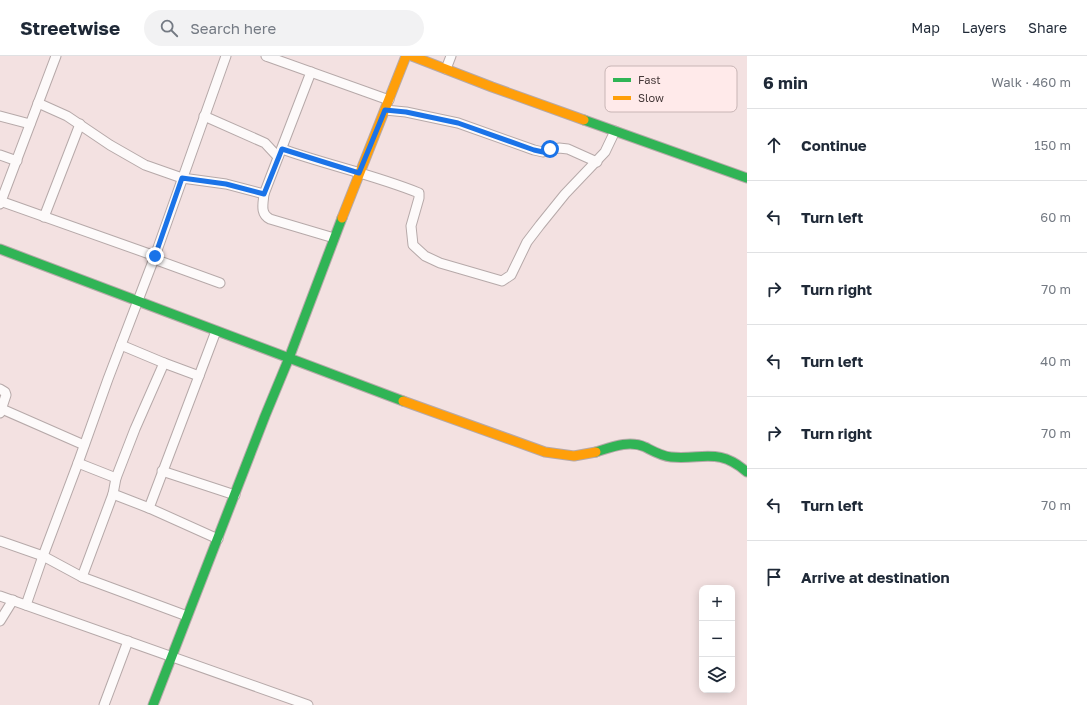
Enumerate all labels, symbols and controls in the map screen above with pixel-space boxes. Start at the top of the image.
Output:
search box [144,10,424,46]
text: Streetwise [20,16,120,39]
icon: search [158,17,180,39]
text: Search here [190,19,276,37]
text: Map [911,19,940,36]
text: Layers [962,19,1006,36]
text: Share [1028,19,1067,36]
legend [605,66,737,112]
text: 6 min [763,72,808,93]
text: Fast [638,73,661,86]
text: Walk · 460 m [991,74,1071,90]
text: Slow [638,91,664,104]
icon: ahead [763,134,785,156]
text: Continue [801,136,867,154]
text: 150 m [1034,137,1071,153]
route start [541,140,559,158]
icon: left [763,206,785,228]
text: Turn left [801,208,863,226]
text: 60 m [1040,209,1071,225]
route end [146,247,164,265]
icon: right [763,278,785,300]
text: Turn right [801,280,872,298]
text: 70 m [1041,281,1071,297]
icon: left [763,350,785,372]
text: Turn left [801,352,863,370]
text: 40 m [1040,353,1071,369]
icon: right [763,422,785,444]
text: Turn right [801,424,872,442]
text: 70 m [1041,425,1071,441]
icon: left [763,494,785,516]
text: Turn left [801,496,863,514]
text: 70 m [1041,497,1071,513]
icon: arrive [763,566,785,588]
text: Arrive at destination [801,568,950,586]
map controls [699,585,735,693]
button: + [699,585,735,621]
button: − [699,621,735,657]
button: layers [699,657,735,693]

